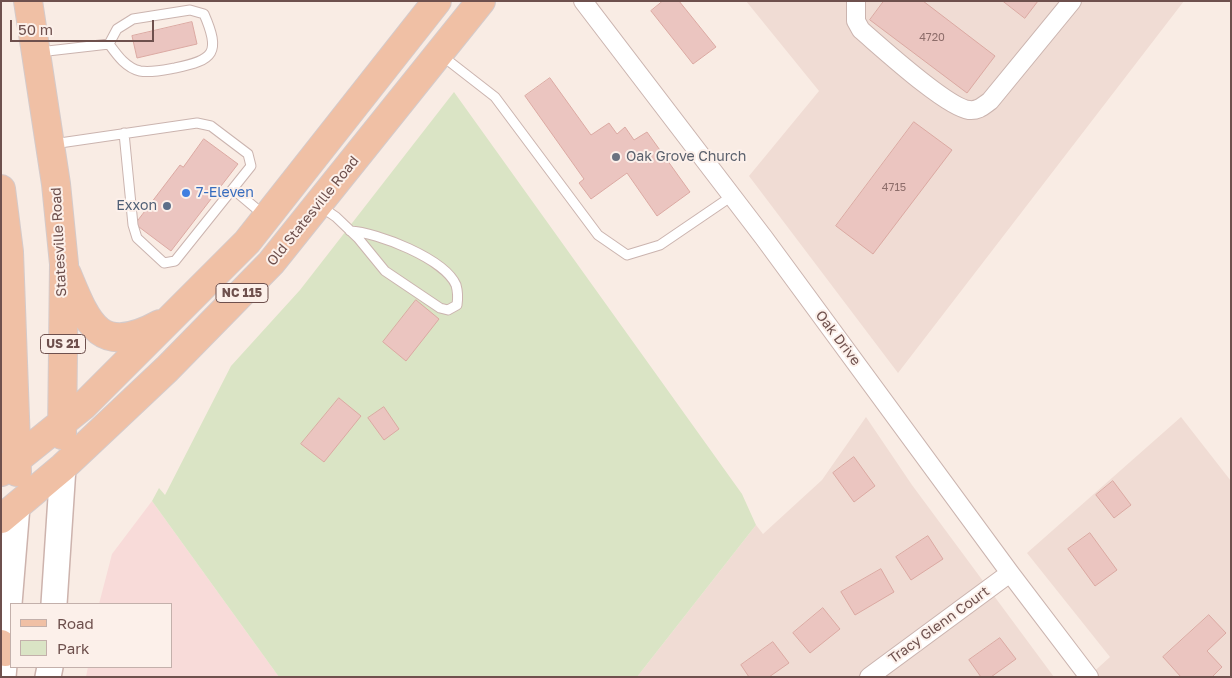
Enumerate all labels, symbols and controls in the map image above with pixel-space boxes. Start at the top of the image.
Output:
scale bar [12,10,156,42]
text: 50 m [18,20,53,38]
house number: 4720 [919,31,945,45]
place label: Oak Grove Church [626,149,746,165]
marker: Oak Grove Church [610,151,622,163]
street label: Old Statesville Road [264,153,362,269]
house number: 4715 [882,181,906,195]
place label: 7-Eleven [196,185,254,201]
street label: Statesville Road [48,187,70,297]
marker: 7-Eleven [180,187,192,199]
place label: Exxon [116,198,157,214]
marker: Exxon [161,200,173,212]
road number: NC 115 [216,284,268,302]
street label: Oak Drive [812,307,864,369]
road number: US 21 [40,334,86,354]
street label: Tracy Glenn Court [885,583,993,667]
legend [10,603,172,668]
text: Road [57,614,94,632]
text: Park [57,639,89,657]

